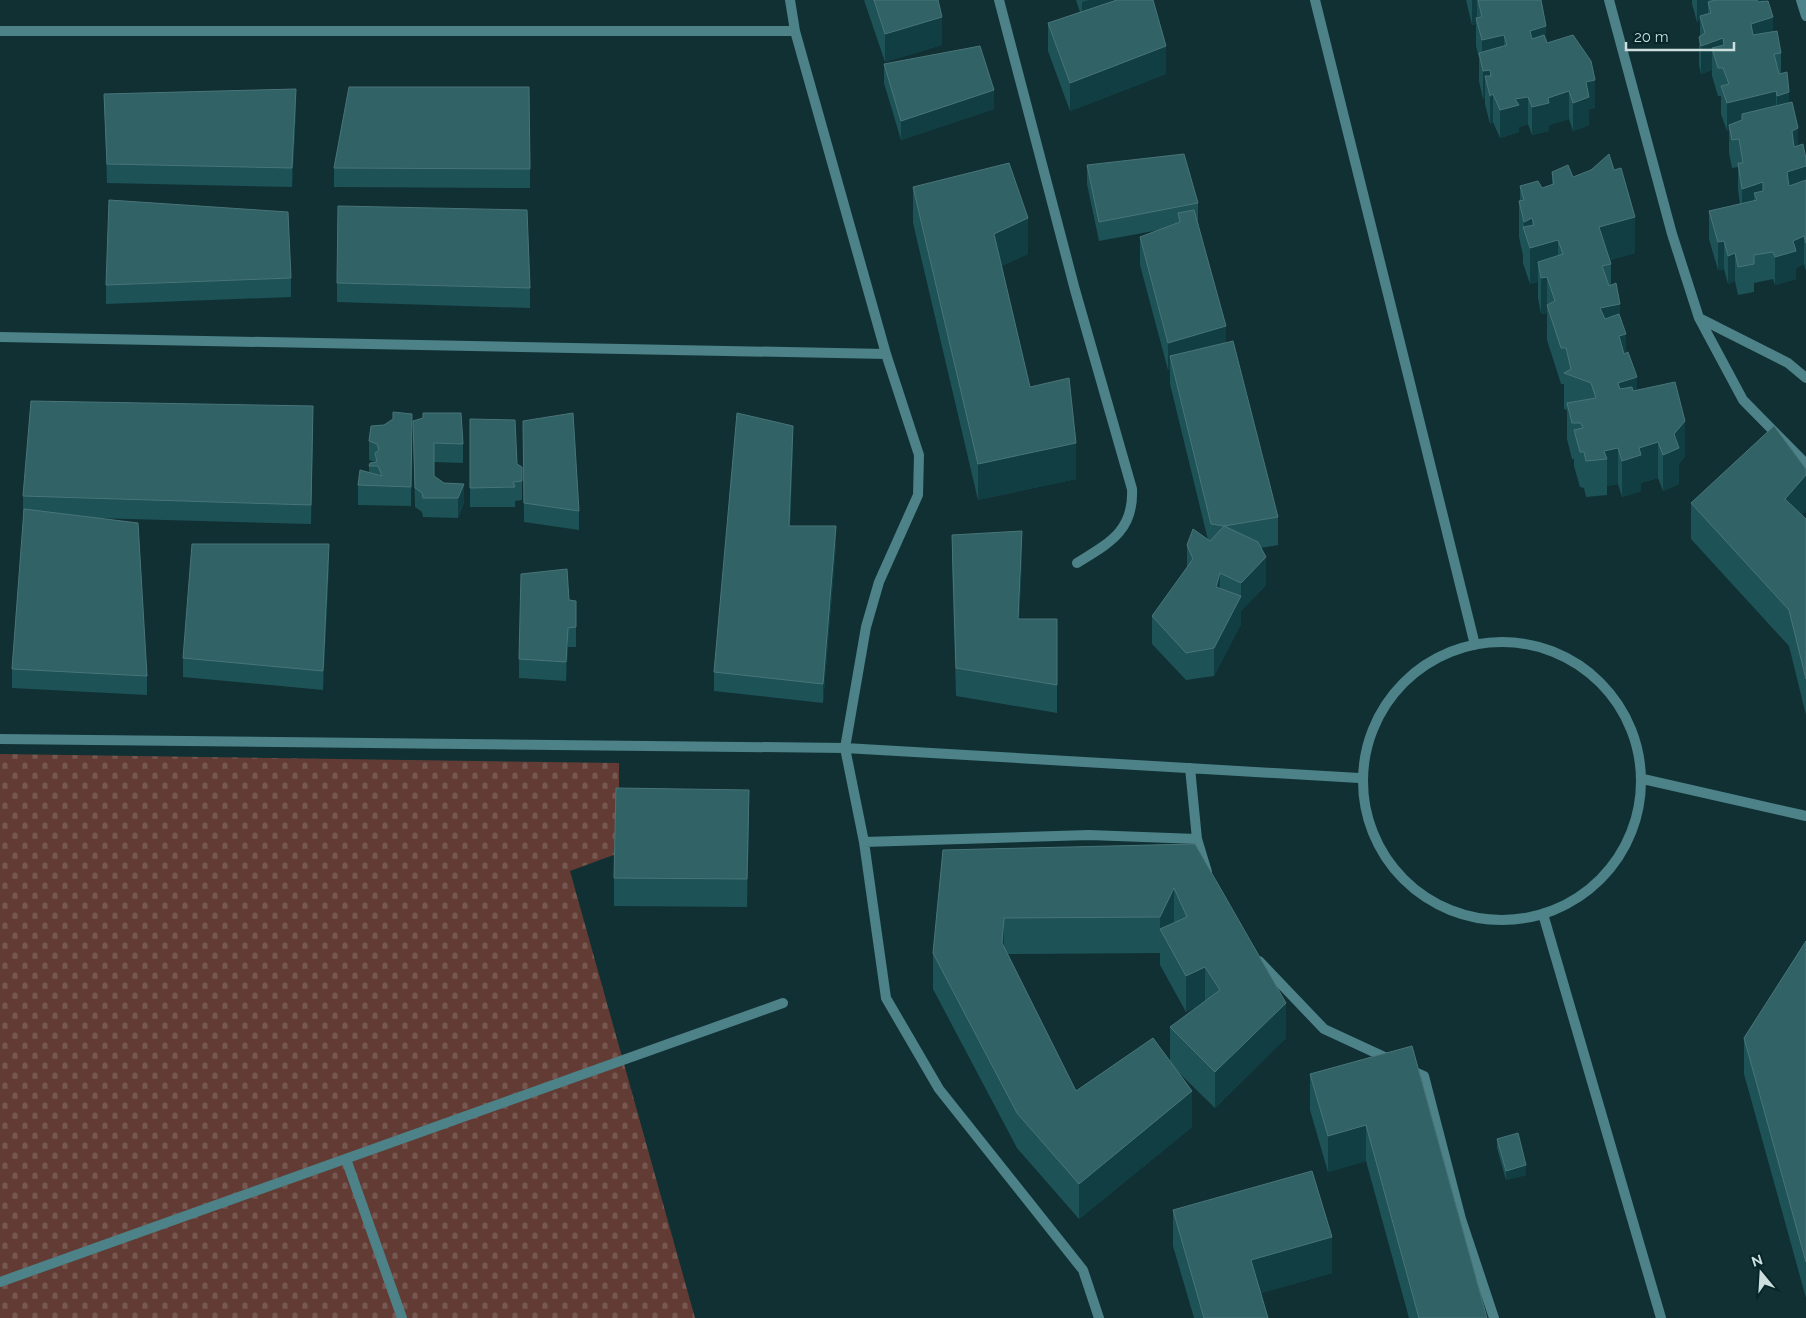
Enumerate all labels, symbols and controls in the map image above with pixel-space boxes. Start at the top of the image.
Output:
scale bar [1626,20,1734,52]
text: 20 m [1634,28,1669,46]
north arrow [1736,1248,1786,1298]
text: N [1749,1251,1765,1270]

